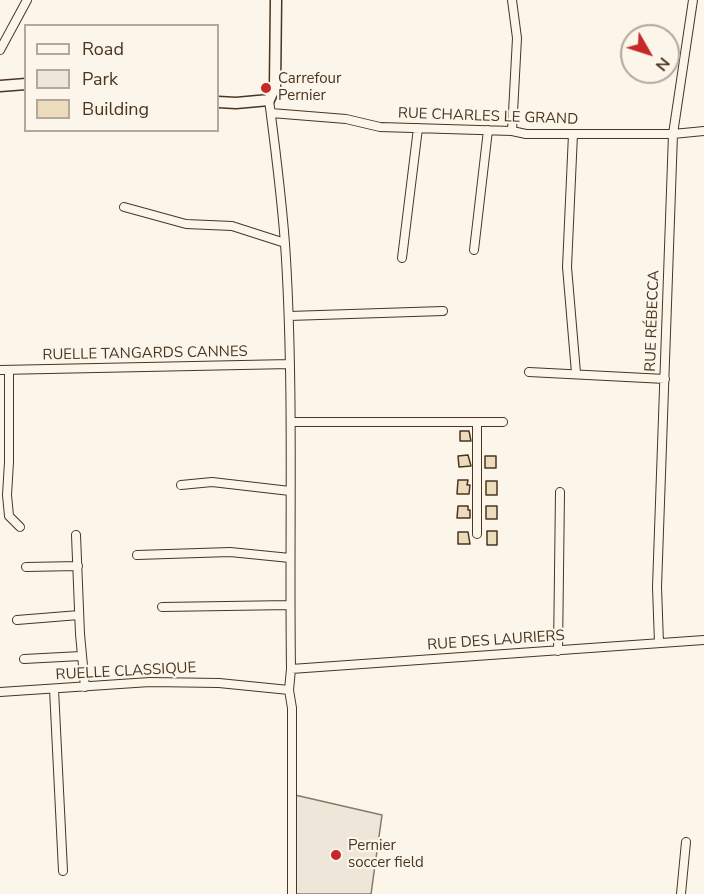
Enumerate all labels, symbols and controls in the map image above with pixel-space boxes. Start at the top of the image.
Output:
legend [24,24,219,132]
north arrow [620,24,680,84]
text: Road [82,37,124,61]
text: N [650,52,675,76]
text: Park [82,67,118,91]
place label: Carrefour Pernier [278,70,341,105]
marker: Carrefour Pernier [259,81,273,95]
text: Building [82,97,149,121]
street label: RUE CHARLES LE GRAND [397,105,579,129]
street label: RUE RÉBECCA [642,270,664,372]
street label: RUELLE TANGARDS CANNES [42,343,248,365]
street label: RUE DES LAURIERS [427,627,565,655]
street label: RUELLE CLASSIQUE [55,659,197,685]
place label: Pernier soccer field [348,837,424,872]
marker: Pernier soccer field [329,848,343,862]

